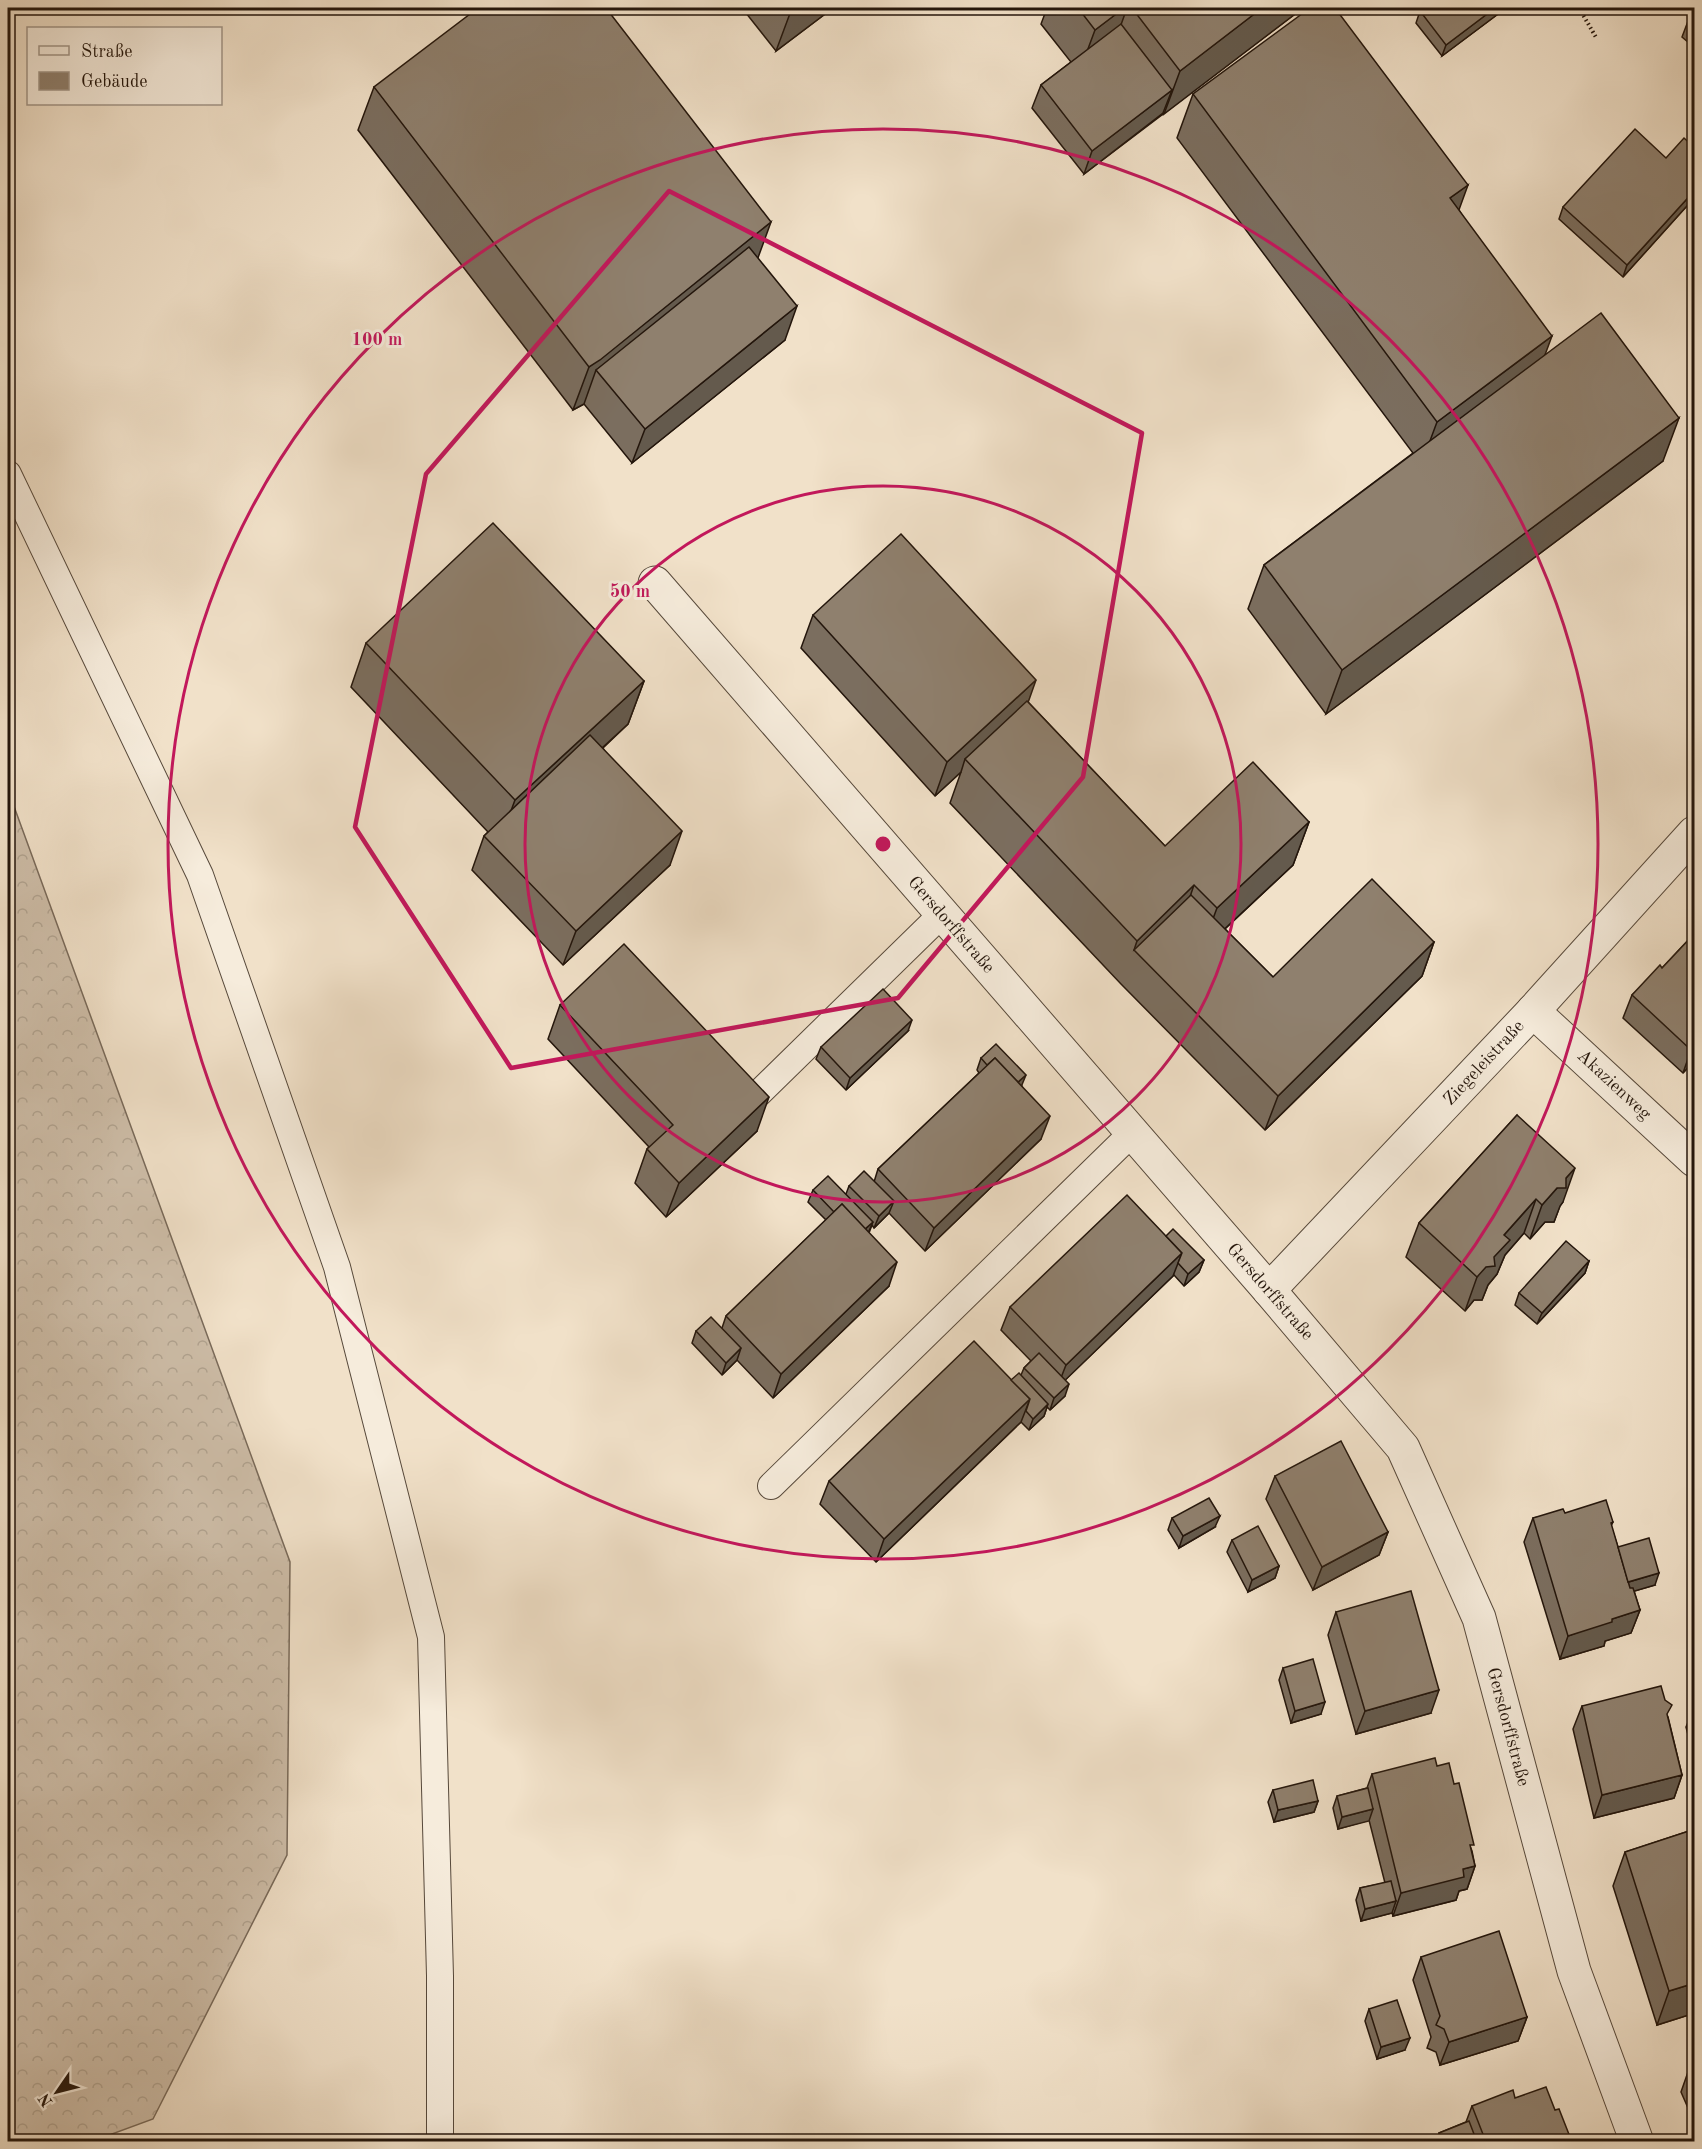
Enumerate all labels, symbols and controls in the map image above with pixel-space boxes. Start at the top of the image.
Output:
legend [27,27,222,105]
text: Straße [81,43,132,61]
text: Gebäude [81,73,148,91]
text: 100 m [352,331,402,349]
text: 50 m [610,583,650,601]
centre of rings [873,834,893,854]
street label: Gersdorffstraße [904,873,998,977]
street label: Ziegeleistraße [1440,1017,1528,1109]
street label: Akazienweg [1574,1046,1655,1124]
street label: Gersdorffstraße [1223,1240,1317,1344]
street label: Gersdorffstraße [1483,1666,1533,1788]
north arrow [27,2062,87,2122]
text: N [36,2089,56,2109]

